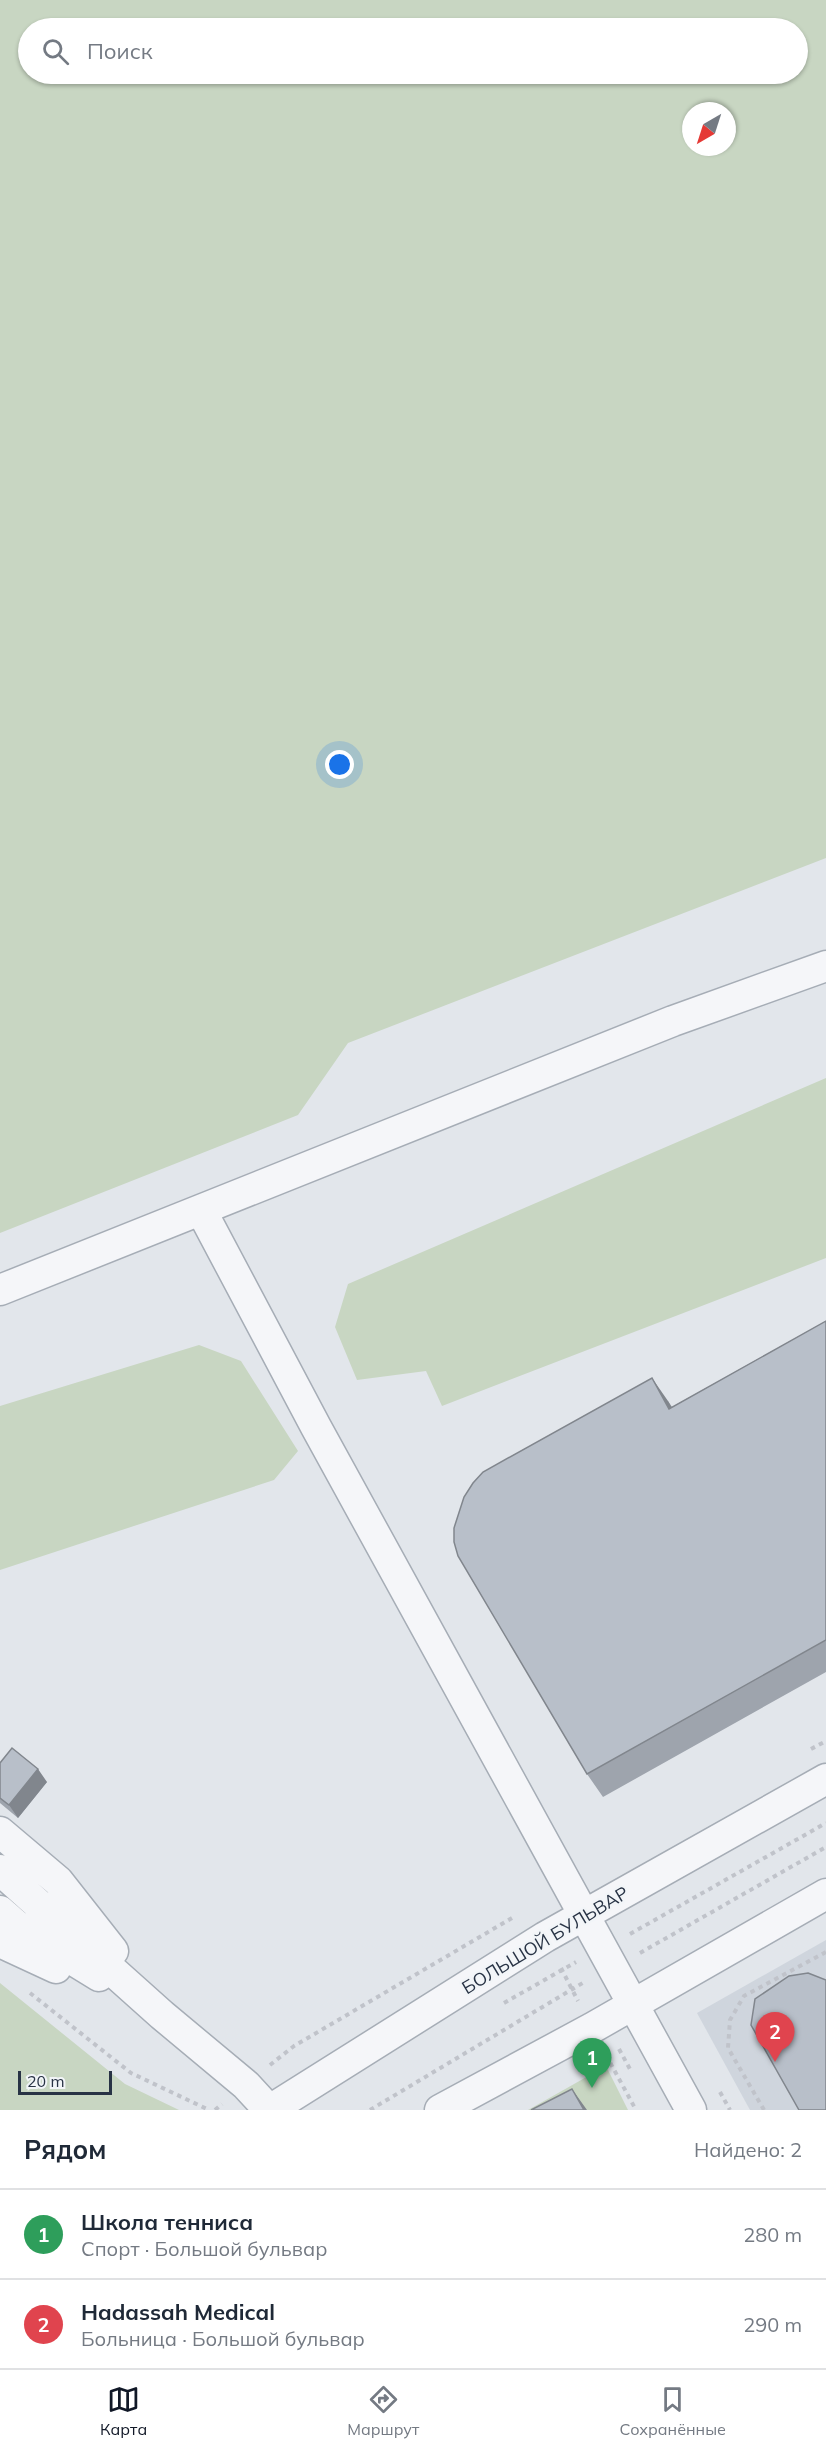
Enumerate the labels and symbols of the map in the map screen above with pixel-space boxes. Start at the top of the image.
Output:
north arrow [682,102,736,156]
your location [325,750,354,779]
street label: БОЛЬШОЙ БУЛЬВАР [457,1881,633,1999]
pin: 2 [756,2012,794,2062]
pin: 1 [572,2038,612,2088]
scale bar [18,2068,112,2096]

